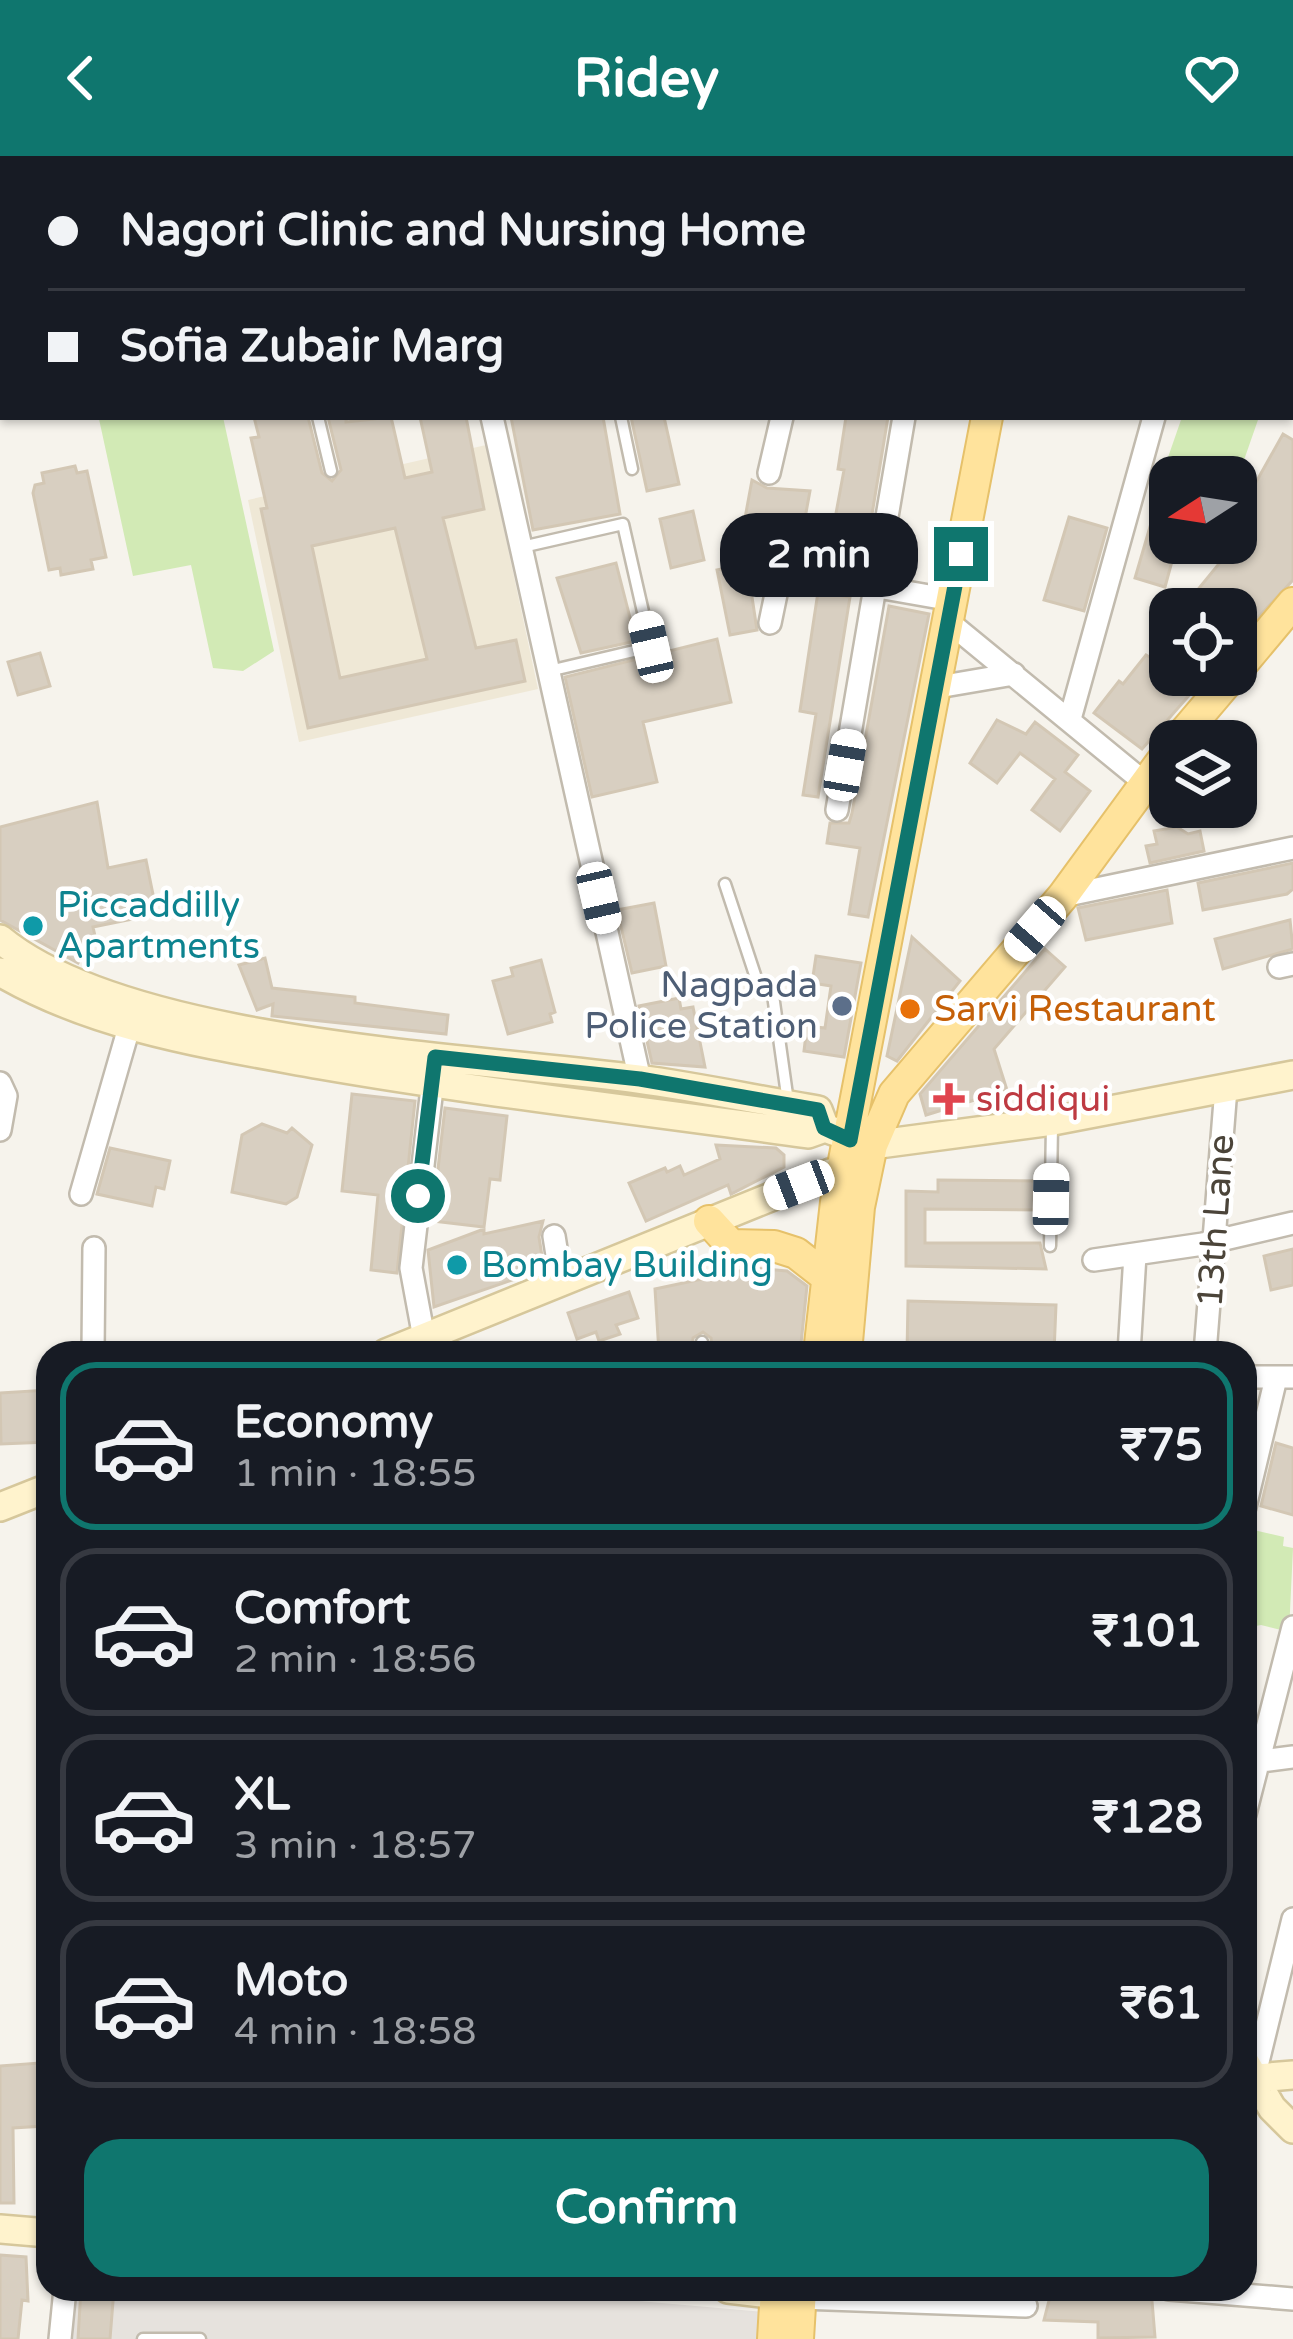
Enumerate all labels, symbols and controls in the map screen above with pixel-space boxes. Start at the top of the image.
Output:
icon: back [48,45,114,111]
icon: heart [1179,45,1245,111]
text: Ridey [574,46,719,111]
text: Nagori Clinic and Nursing Home [120,204,806,258]
text: Sofia Zubair Marg [120,320,504,374]
north arrow [1149,456,1257,564]
map controls [1149,456,1257,828]
callout: 2 min [721,512,919,596]
route end [934,527,988,581]
text: 2 min [767,531,871,578]
button: locate [1149,588,1257,696]
car [625,608,677,686]
button: layers [1149,720,1257,828]
car [821,726,869,804]
car [573,859,625,937]
place label: Piccaddilly Apartments [57,884,260,968]
car [998,890,1072,968]
marker: Piccaddilly Apartments [20,913,46,939]
place label: Nagpada Police Station [584,964,818,1048]
place label: Sarvi Restaurant [934,988,1216,1031]
marker: Nagpada Police Station [829,993,855,1019]
marker: Sarvi Restaurant [897,996,923,1022]
place label: siddiqui [976,1078,1110,1121]
marker: siddiqui [933,1083,965,1115]
street label: 13th Lane [1188,1133,1244,1309]
car [759,1155,839,1215]
car [1032,1163,1070,1235]
route start [391,1169,445,1223]
place label: Bombay Building [481,1244,773,1287]
marker: Bombay Building [444,1252,470,1278]
icon: car [90,1392,198,1500]
text: Economy [234,1396,433,1450]
text: ₹75 [1120,1419,1203,1473]
text: 1 min · 18:55 [234,1450,476,1497]
icon: car [90,1578,198,1686]
text: Comfort [234,1582,410,1636]
text: ₹101 [1092,1605,1203,1659]
text: 2 min · 18:56 [234,1636,476,1683]
icon: car [90,1764,198,1872]
text: XL [234,1768,290,1822]
text: ₹128 [1092,1791,1203,1845]
text: 3 min · 18:57 [234,1822,476,1869]
icon: car [90,1950,198,2058]
text: Moto [234,1954,348,2008]
text: ₹61 [1120,1977,1203,2031]
text: 4 min · 18:58 [234,2008,476,2055]
button: Confirm [84,2139,1209,2277]

